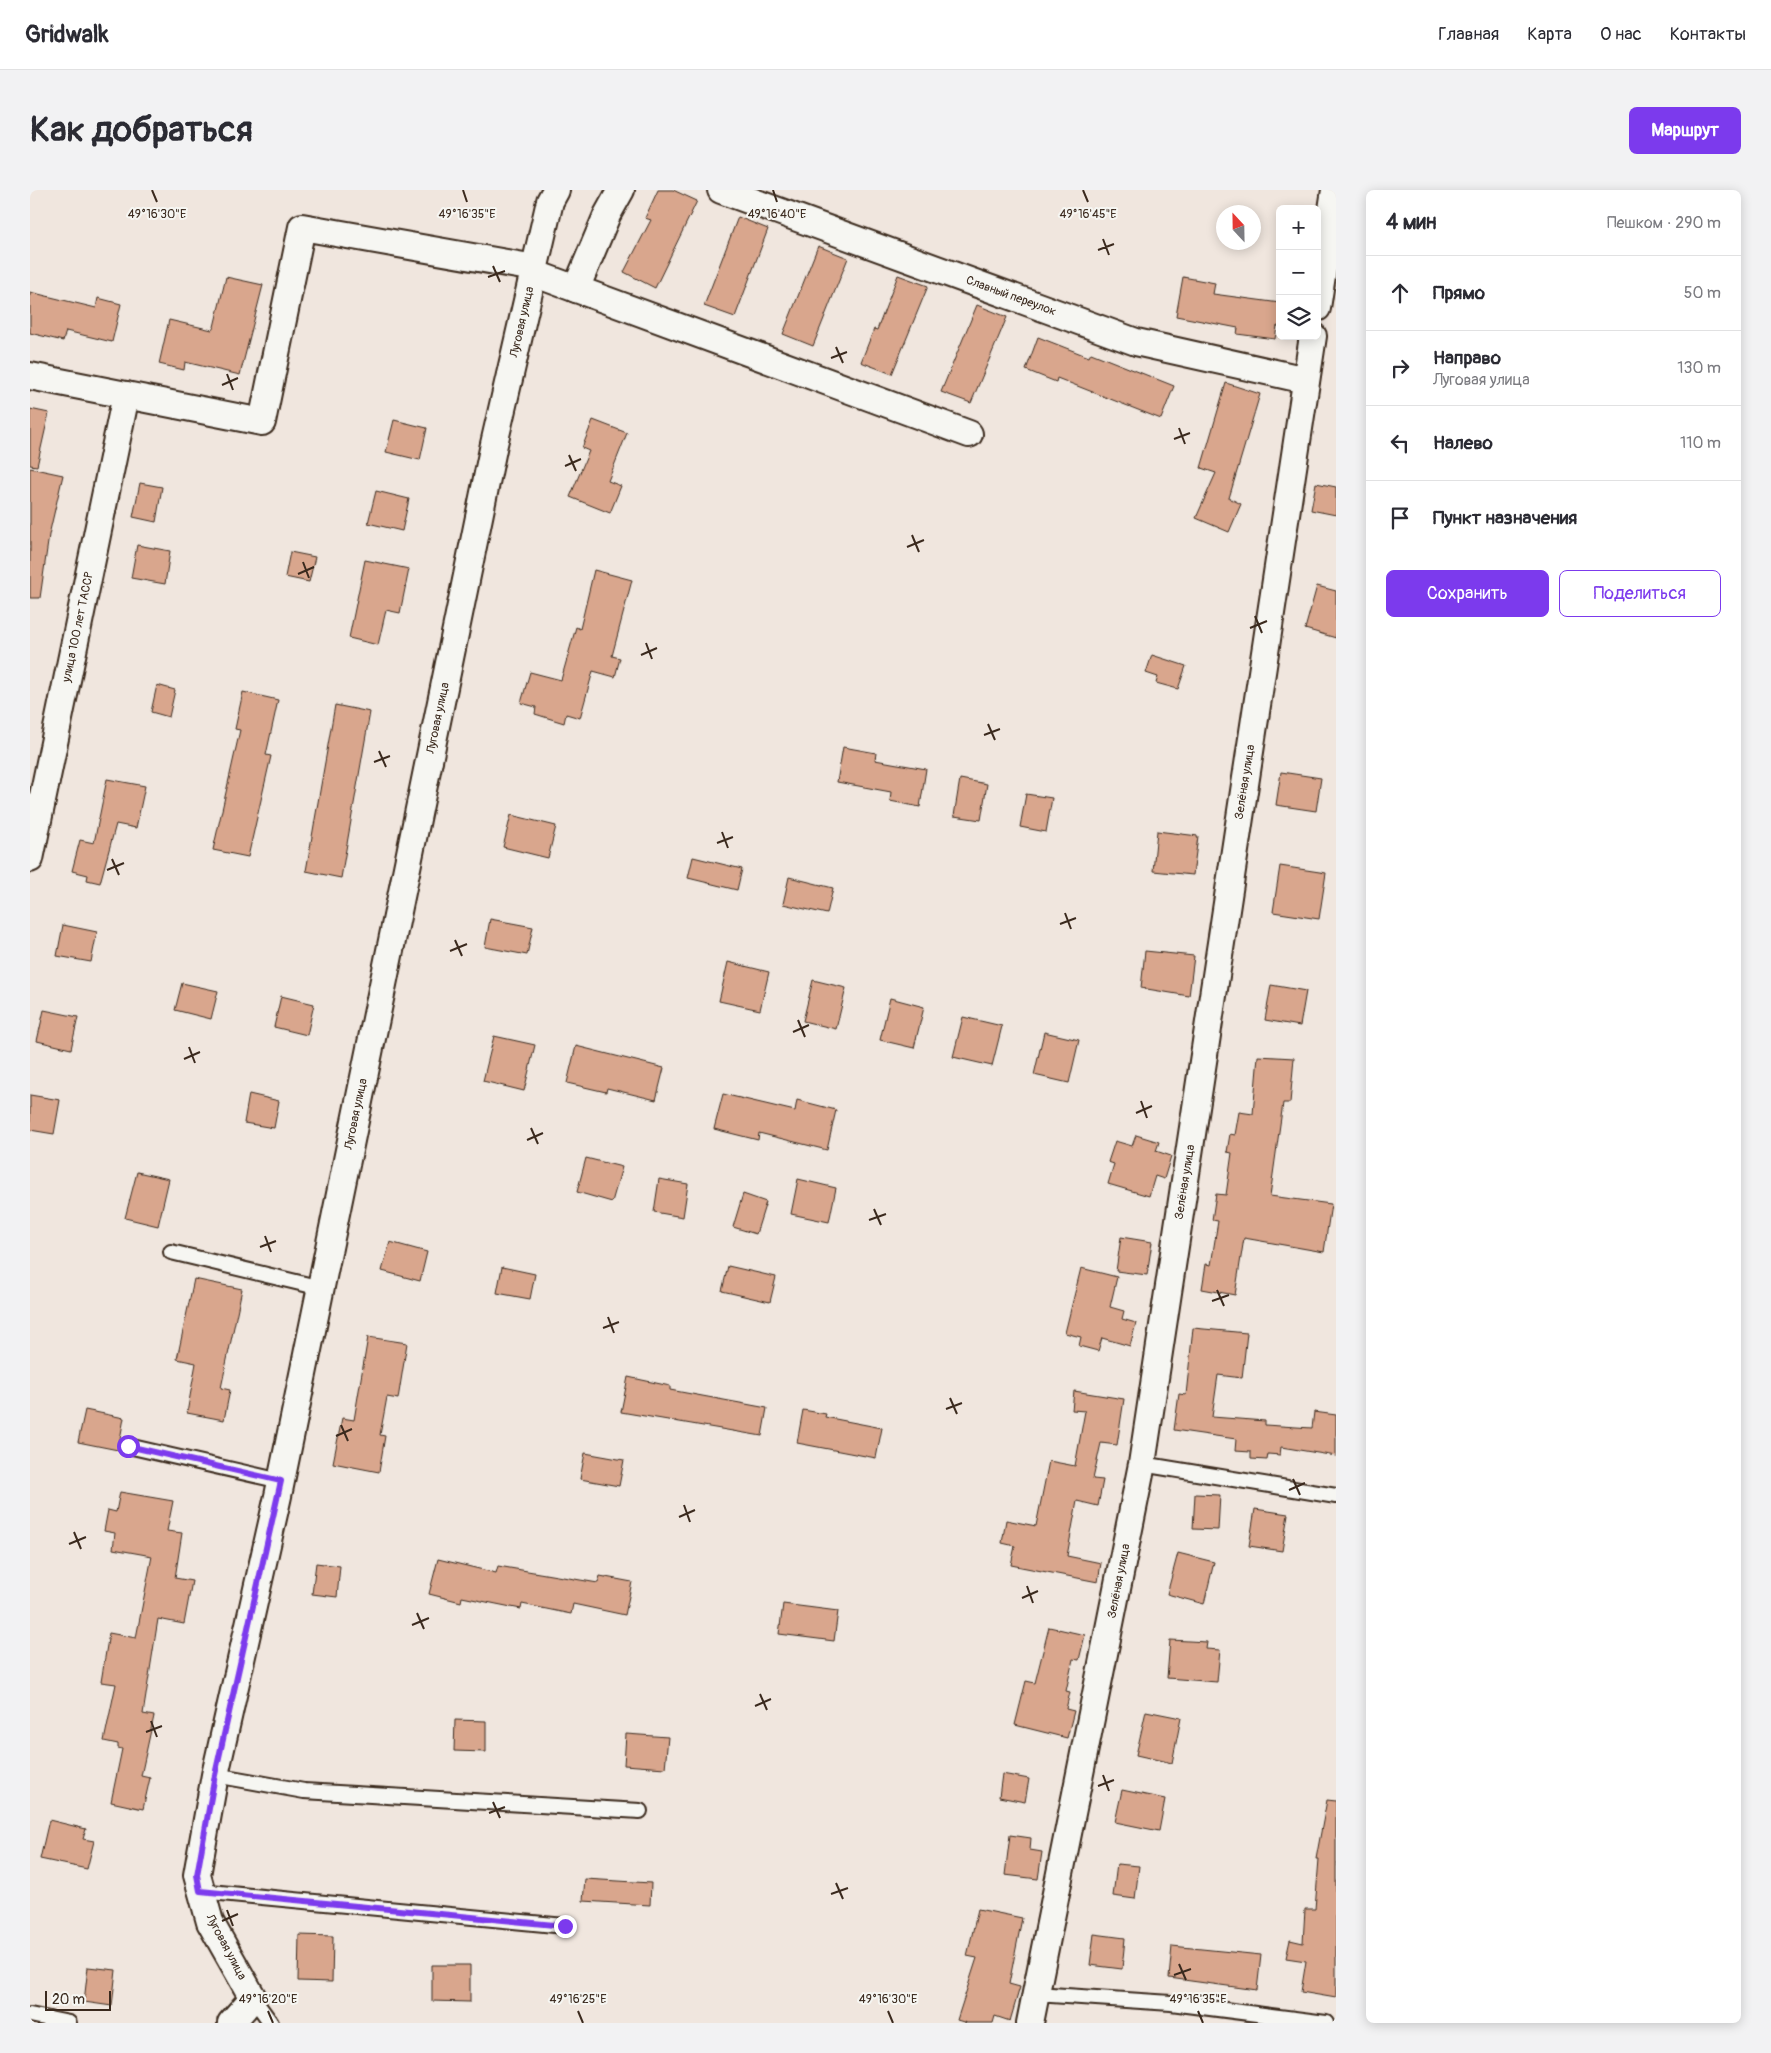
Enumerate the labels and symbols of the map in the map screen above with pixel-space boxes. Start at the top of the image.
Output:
north arrow [1216,205,1261,250]
text: 49°16'30"E [128,207,186,222]
text: 49°16'35"E [439,207,495,222]
text: 49°16'40"E [748,207,806,222]
text: 49°16'45"E [1059,207,1117,222]
street label: Славный переулок [964,273,1058,319]
street label: Луговая улица [506,285,538,360]
street label: улица 100 лет ТАССР [59,571,97,684]
street label: Луговая улица [423,681,453,756]
street label: Зелёная улица [1232,743,1258,821]
street label: Луговая улица [341,1077,371,1152]
street label: Зелёная улица [1172,1143,1198,1221]
route start [117,1435,140,1458]
street label: Зелёная улица [1104,1542,1134,1620]
street label: Луговая улица [202,1911,250,1983]
route end [554,1915,577,1938]
scale bar [45,1988,111,2011]
text: 49°16'20"E [239,1992,297,2007]
text: 49°16'25"E [550,1992,606,2007]
text: 49°16'30"E [859,1992,917,2007]
text: 49°16'35"E [1170,1992,1226,2007]

